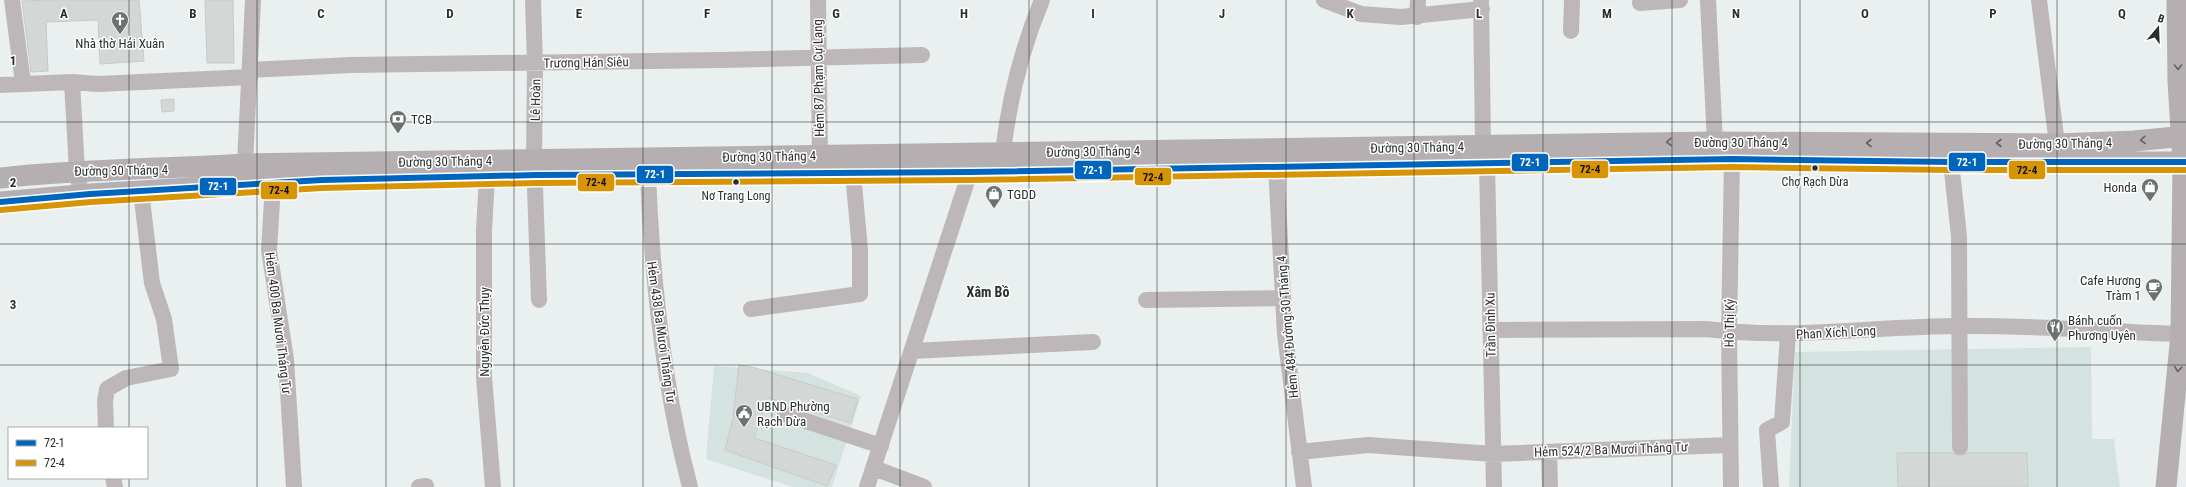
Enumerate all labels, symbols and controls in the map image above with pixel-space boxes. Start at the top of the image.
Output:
text: A [60,6,68,21]
text: B [189,6,197,21]
text: C [317,6,325,21]
text: D [446,6,454,21]
text: E [576,6,583,21]
text: F [704,6,710,21]
text: G [832,6,840,21]
text: H [960,6,968,21]
text: I [1091,6,1095,21]
text: J [1219,6,1225,21]
text: K [1346,6,1354,21]
text: L [1476,6,1482,21]
text: M [1602,6,1612,21]
text: N [1732,6,1740,21]
text: O [1861,6,1869,21]
text: P [1989,6,1997,21]
text: Q [2118,6,2126,21]
north arrow [2138,8,2178,48]
church icon: Nhà thờ Hải Xuân [110,10,130,35]
text: B [2156,12,2166,26]
street label: Hẻm 87 Phạm Cự Lạng [810,19,827,137]
place label: Nhà thờ Hải Xuân [75,36,165,51]
text: 1 [10,53,16,68]
street label: Trương Hán Siêu [543,54,629,71]
one-way arrow [2174,64,2182,70]
street label: Lê Hoàn [528,79,543,121]
bank icon: TCB [388,109,408,134]
place label: TCB [411,112,432,127]
street label: Đường 30 Tháng 4 [1694,135,1789,150]
street label: Đường 30 Tháng 4 [2018,135,2113,152]
one-way arrow [2140,135,2146,144]
one-way arrow [1666,138,1672,147]
one-way arrow [1866,138,1872,147]
street label: Đường 30 Tháng 4 [1370,139,1465,156]
one-way arrow [1996,139,2002,147]
street label: Đường 30 Tháng 4 [1046,143,1141,160]
street label: Đường 30 Tháng 4 [722,148,817,165]
line badge: 72-1 [1948,152,1986,172]
street label: Đường 30 Tháng 4 [398,153,493,170]
line badge: 72-1 [1511,153,1549,172]
text: 72-1 [1520,156,1540,169]
text: 72-1 [1957,156,1977,169]
line badge: 72-1 [1074,160,1112,180]
line badge: 72-4 [1571,160,1609,179]
line badge: 72-4 [2008,160,2046,180]
street label: Đường 30 Tháng 4 [74,162,169,179]
text: 72-4 [1580,163,1601,176]
marker: Chợ Rạch Dừa [1810,163,1820,173]
text: 72-1 [1083,164,1103,177]
text: 72-4 [2017,164,2038,177]
line badge: 72-1 [636,165,674,184]
line badge: 72-4 [1134,167,1172,186]
text: 72-1 [645,168,665,181]
text: 72-4 [1143,171,1164,184]
line badge: 72-4 [577,173,615,192]
text: 2 [10,175,17,190]
place label: Chợ Rạch Dừa [1782,175,1849,189]
text: 72-4 [586,176,607,189]
line badge: 72-1 [199,177,237,196]
marker: Nơ Trang Long [731,177,741,187]
shop icon: Honda [2140,177,2160,202]
text: 72-1 [208,180,228,193]
place label: Honda [2103,180,2137,195]
line badge: 72-4 [260,181,298,200]
text: 72-4 [269,184,290,197]
shop icon: TGDD [984,184,1004,209]
place label: TGDD [1007,187,1036,202]
place label: Nơ Trang Long [702,189,771,203]
street label: Hẻm 400 Ba Mươi Tháng Tư [262,251,295,396]
street label: Hẻm 484 Đường 30 Tháng 4 [1274,254,1301,399]
street label: Hẻm 438 Ba Mươi Tháng Tư [644,260,679,405]
place label: Cafe Hương Tràm 1 [2080,273,2141,303]
cafe icon: Cafe Hương Tràm 1 [2144,277,2164,302]
district label: Xâm Bồ [967,284,1009,300]
street label: Nguyễn Đức Thụy [477,287,492,377]
street label: Trần Đình Xu [1482,292,1499,358]
text: 3 [10,297,16,312]
street label: Hồ Thị Kỷ [1722,298,1737,347]
place label: Bánh cuốn Phương Uyên [2068,313,2136,343]
restaurant icon: Bánh cuốn Phương Uyên [2045,317,2065,342]
street label: Phan Xích Long [1796,323,1876,342]
one-way arrow [2173,366,2182,372]
place label: UBND Phường Rạch Dừa [757,399,830,429]
public building icon: UBND Phường Rạch Dừa [734,403,754,428]
legend [8,427,148,479]
text: 72-1 [44,436,65,450]
street label: Hẻm 524/2 Ba Mươi Tháng Tư [1534,439,1689,460]
text: 72-4 [44,456,65,470]

